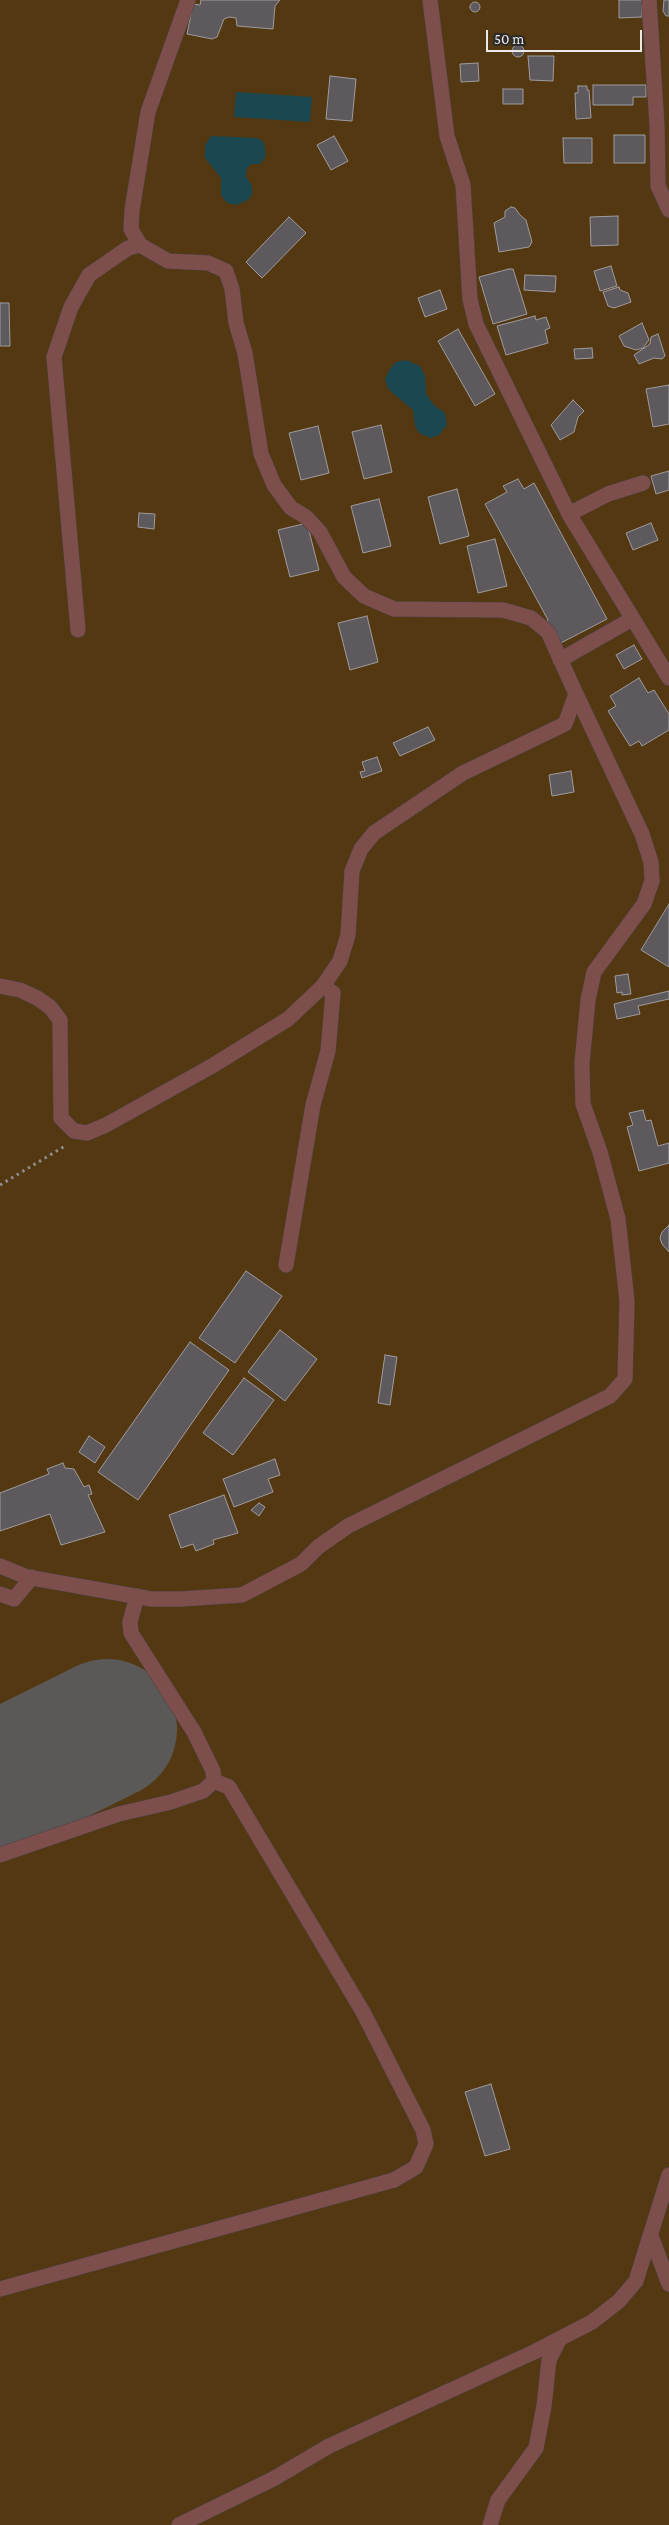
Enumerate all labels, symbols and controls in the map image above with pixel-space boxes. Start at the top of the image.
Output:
scale bar [489,20,645,52]
text: 50 m [494,31,524,47]

